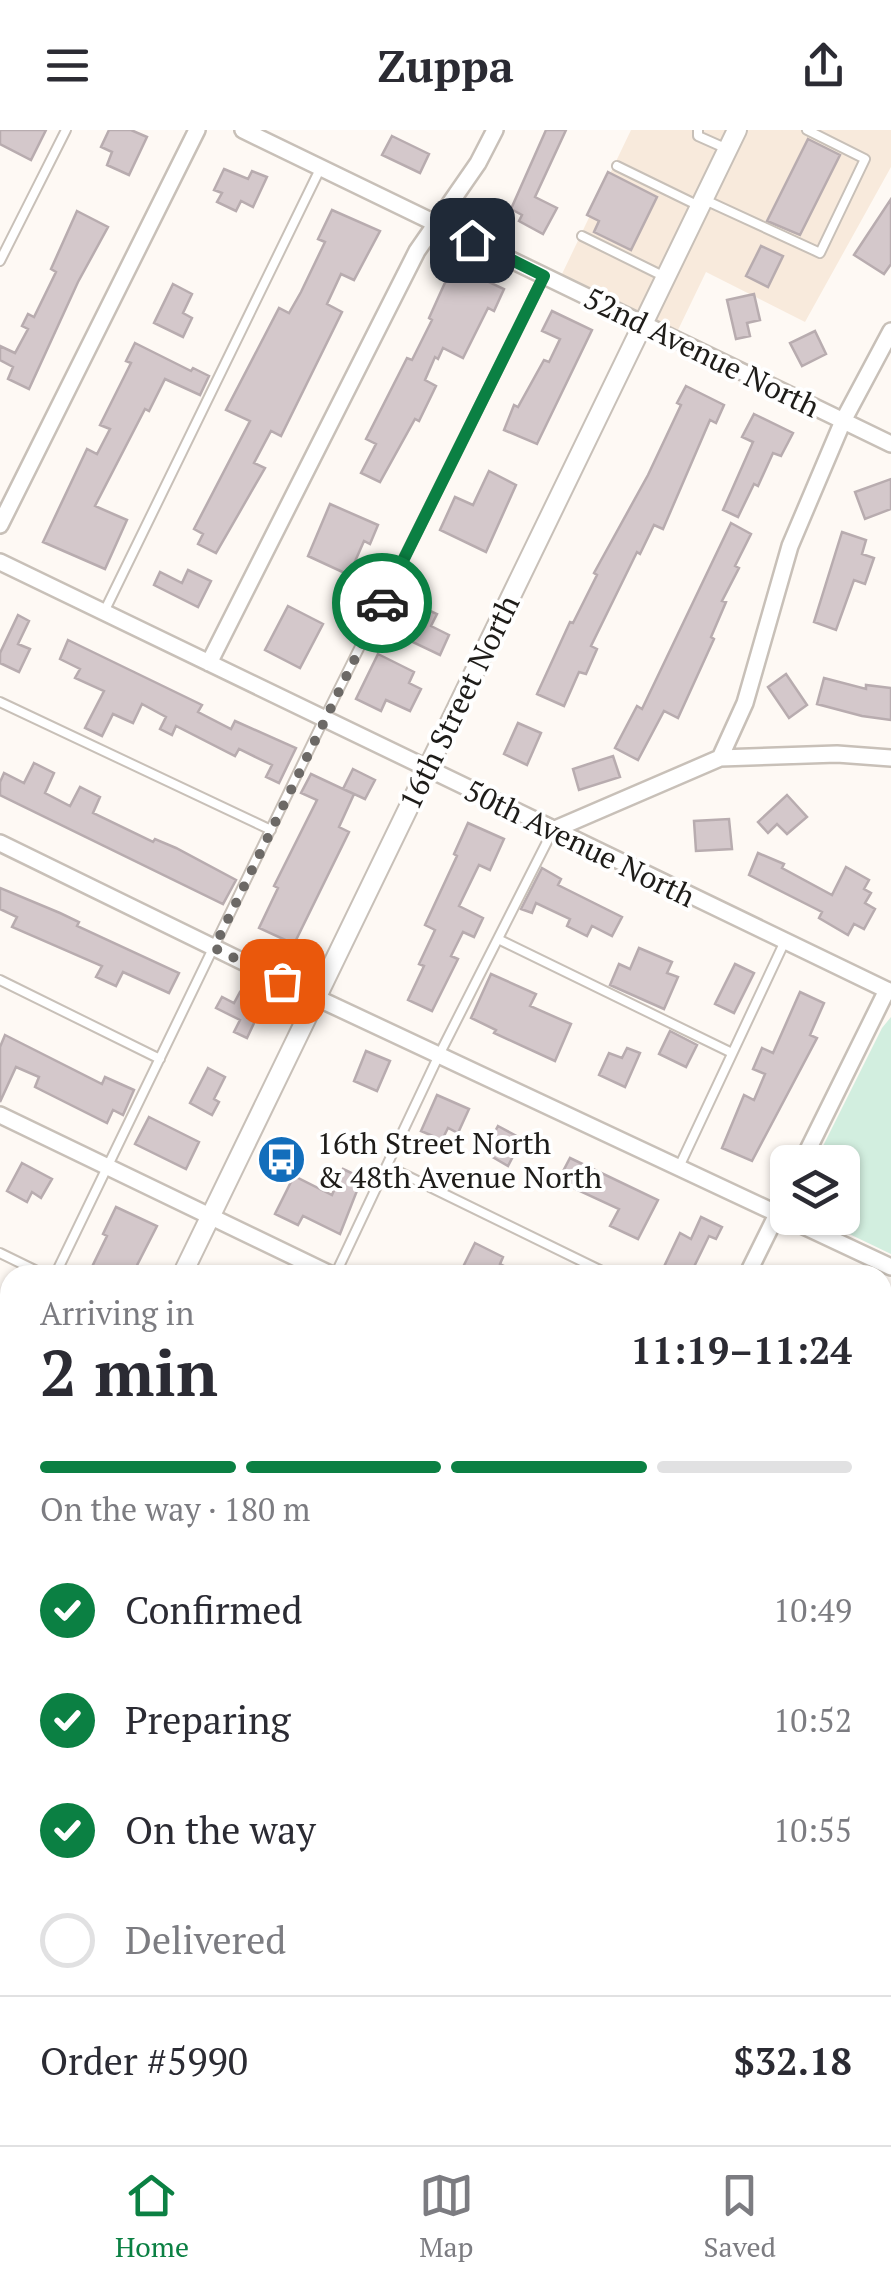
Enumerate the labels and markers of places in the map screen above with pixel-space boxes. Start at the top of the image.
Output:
pin [430,198,515,283]
pin [240,939,325,1024]
place label: 16th Street North & 48th Avenue North [317,1123,603,1197]
bus stop icon: 16th Street North & 48th Avenue North [256,1134,308,1186]

